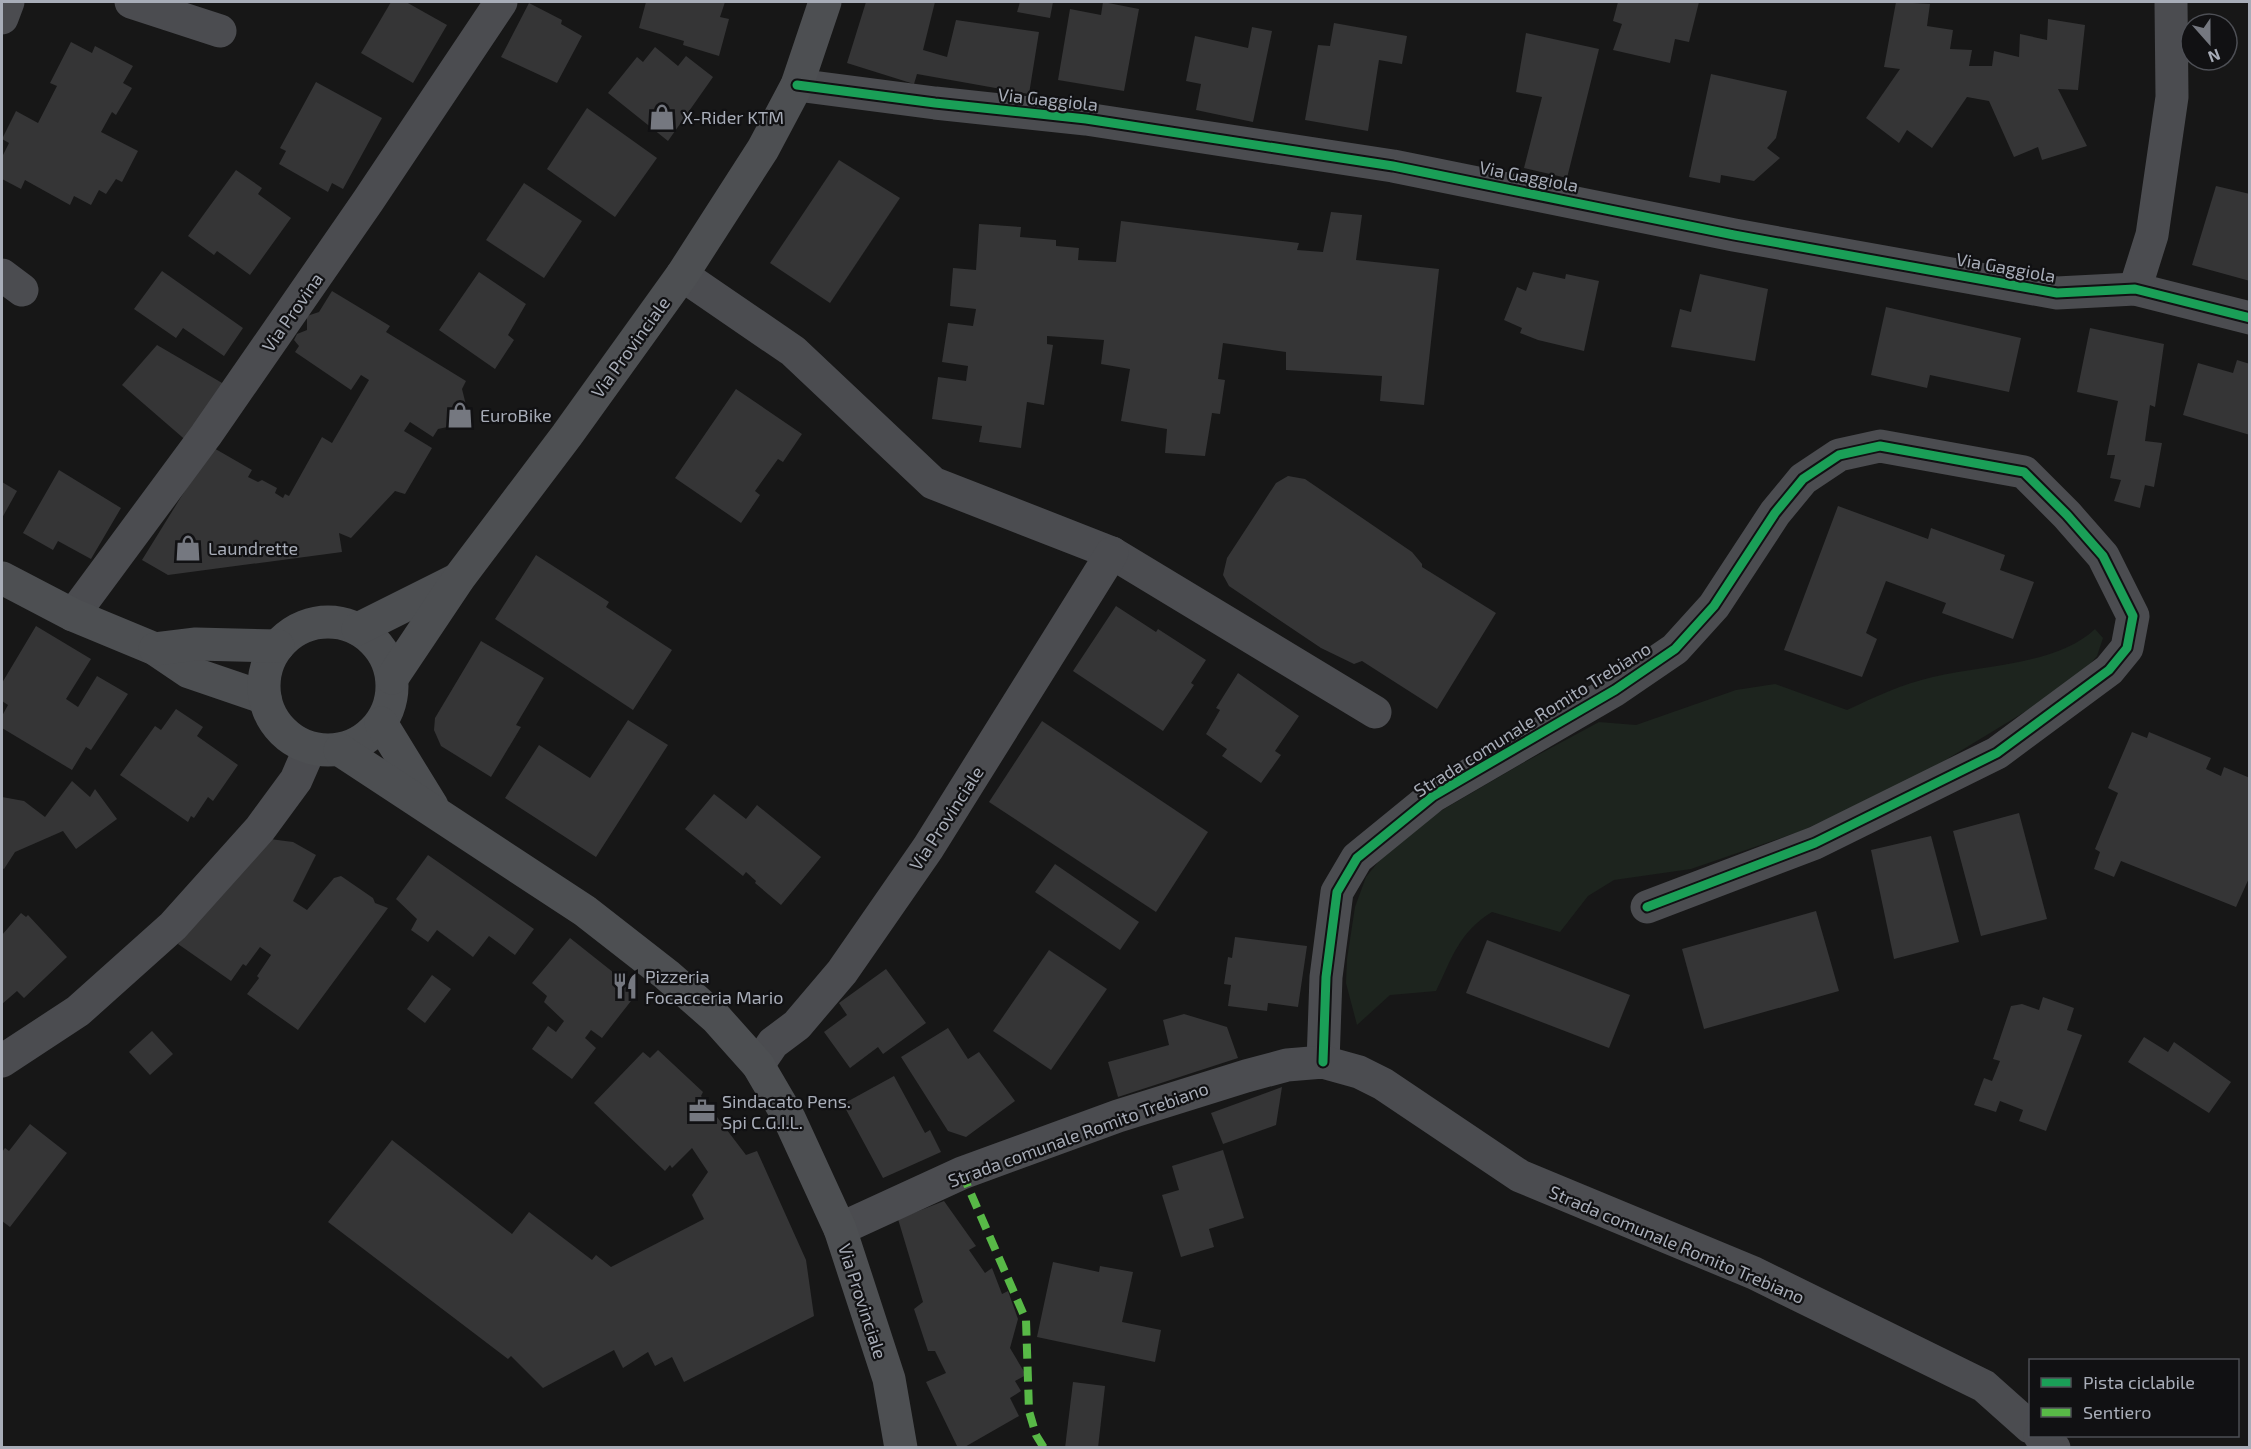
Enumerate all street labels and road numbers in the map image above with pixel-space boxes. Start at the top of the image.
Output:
street label: Via Gaggiola [997,83,1099,115]
street label: Via Gaggiola [1478,156,1580,196]
street label: Via Gaggiola [1955,247,2057,287]
street label: Via Provina [257,268,327,356]
street label: Via Provinciale [586,292,674,402]
street label: Strada comunale Romito Trebiano [1409,637,1655,801]
street label: Via Provinciale [904,762,988,874]
street label: Strada comunale Romito Trebiano [945,1077,1211,1191]
street label: Strada comunale Romito Trebiano [1546,1180,1808,1308]
street label: Via Provinciale [834,1241,892,1361]

